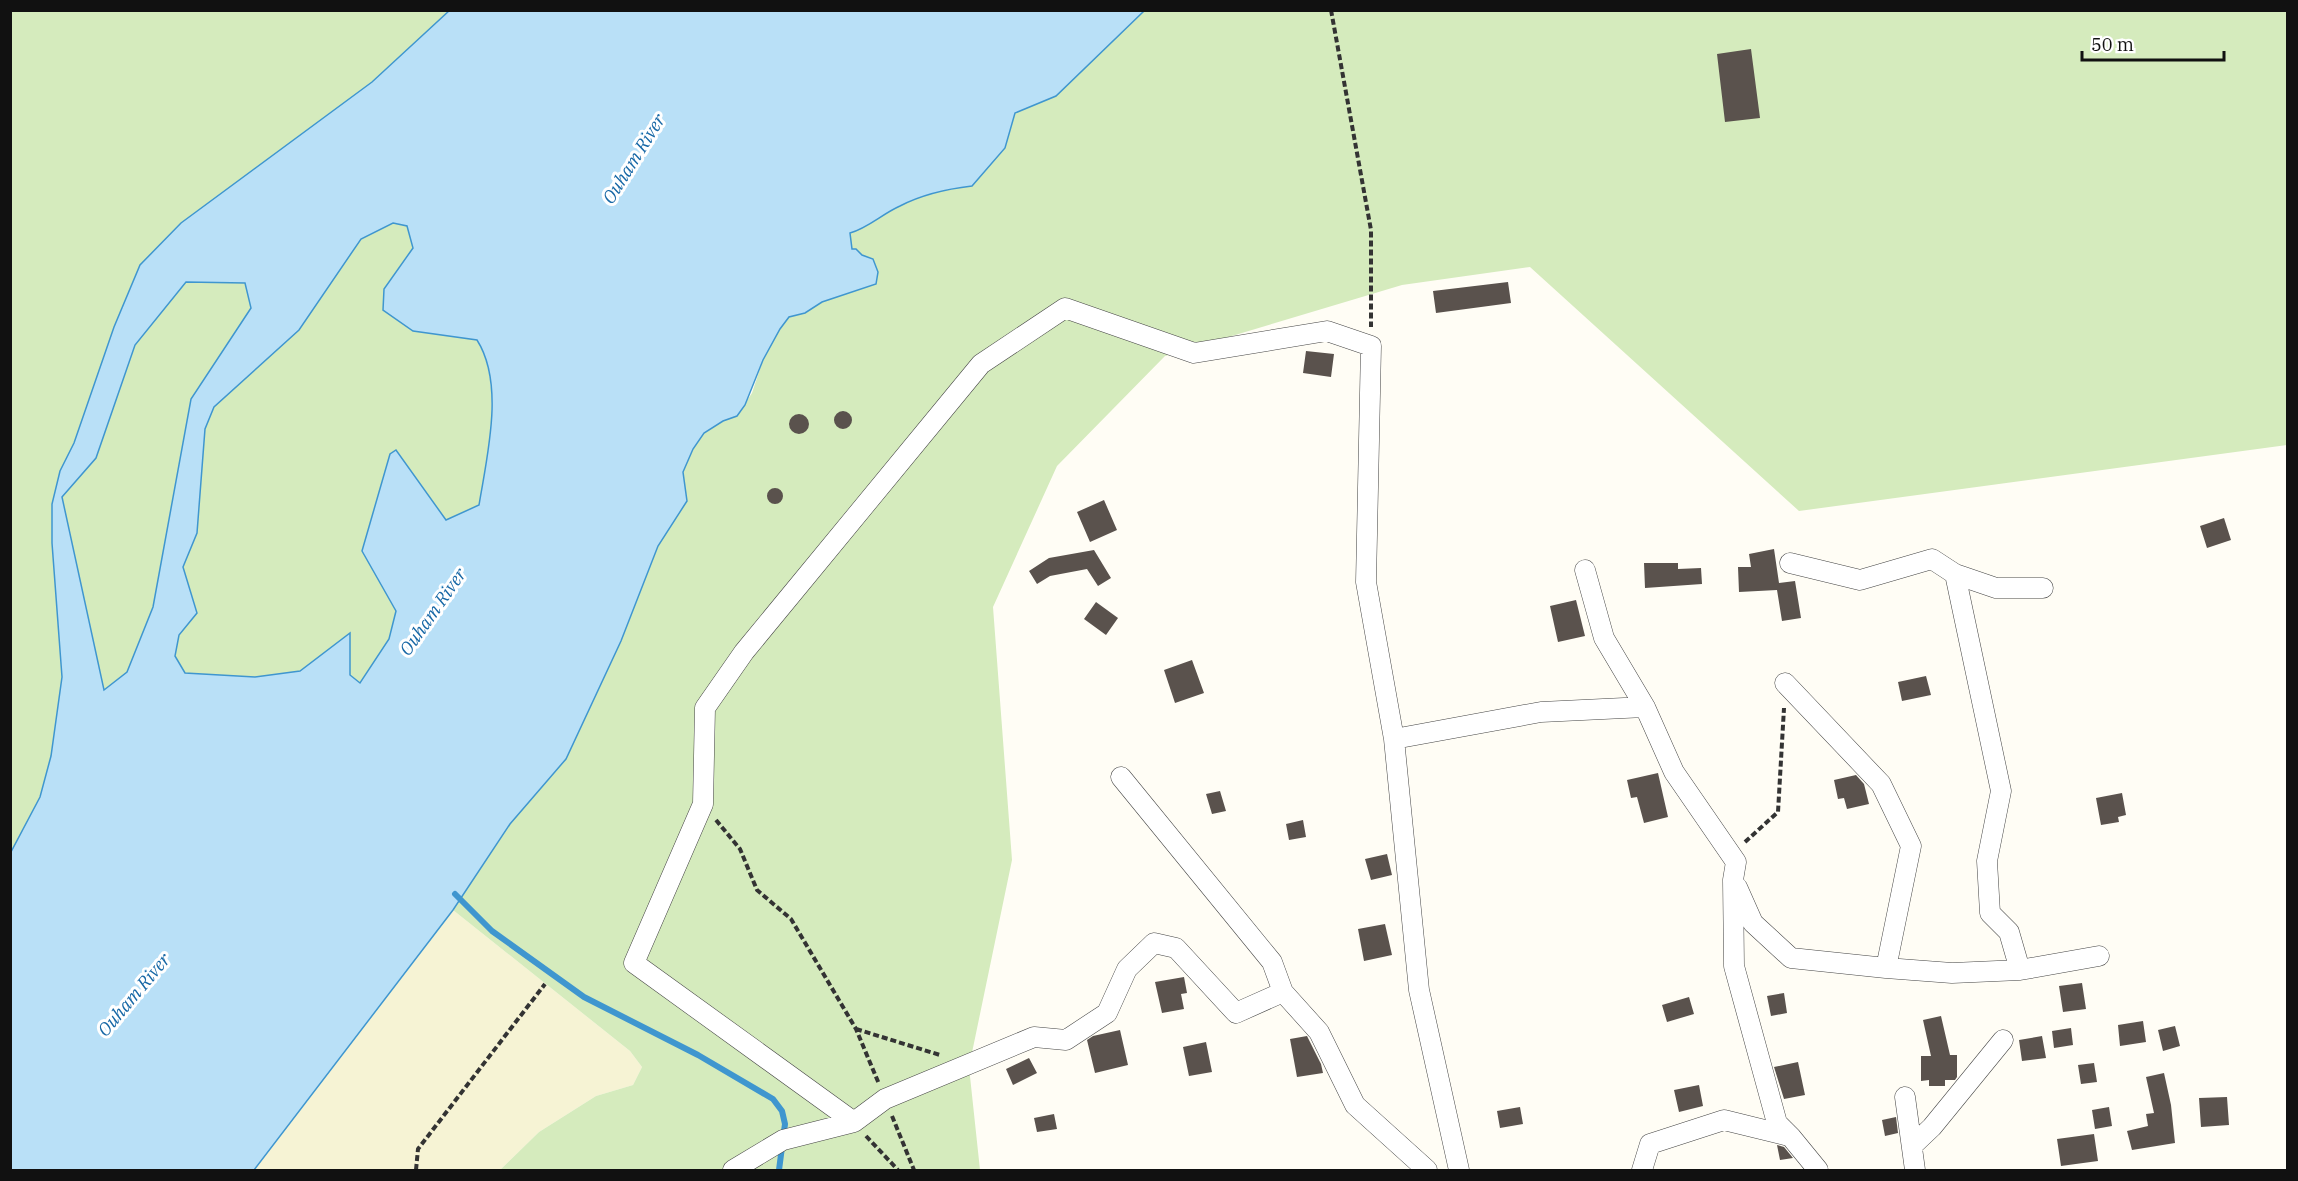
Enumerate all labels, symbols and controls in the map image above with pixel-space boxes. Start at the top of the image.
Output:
scale bar [2082,24,2224,62]
text: 50 m [2091,33,2134,56]
water label: Ouham River [597,109,671,208]
water label: Ouham River [394,563,472,660]
water label: Ouham River [92,947,176,1041]

